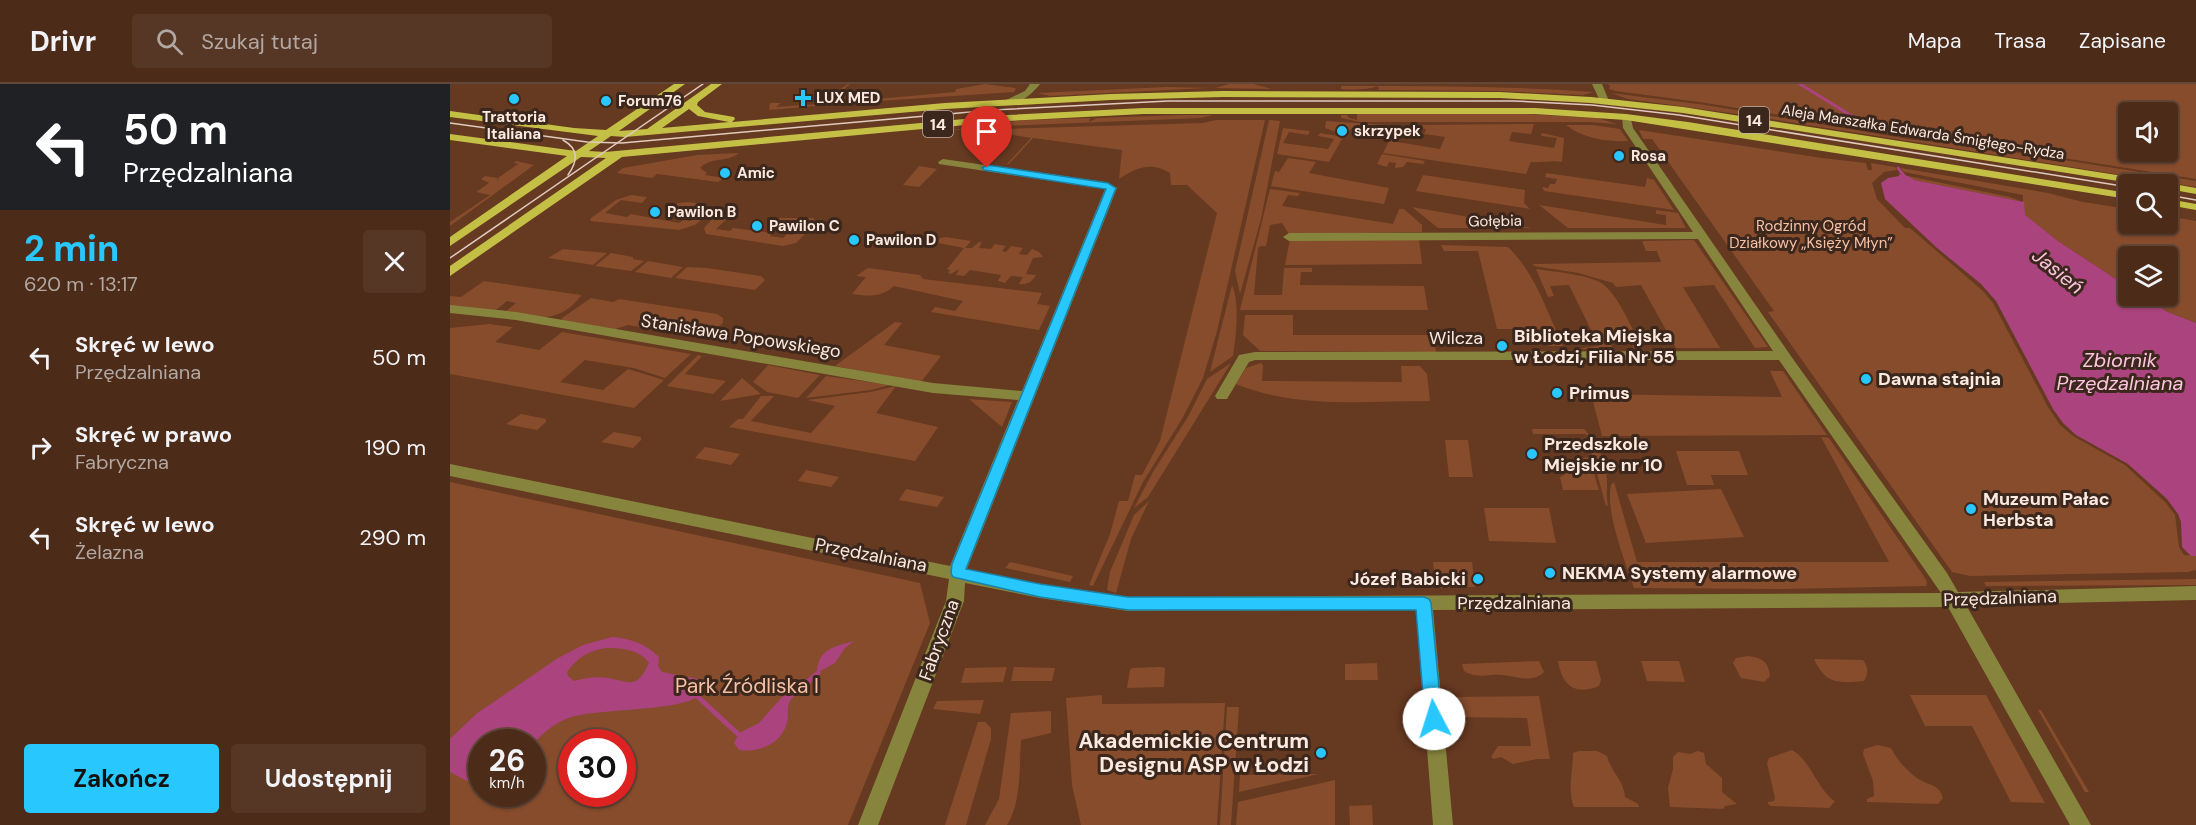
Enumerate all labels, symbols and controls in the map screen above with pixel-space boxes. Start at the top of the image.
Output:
search box [132,14,552,68]
text: Drivr [30,23,96,60]
icon: search [153,25,186,58]
text: Szukaj tutaj [201,27,318,56]
text: Mapa [1908,27,1961,55]
text: Trasa [1994,27,2046,55]
text: Zapisane [2079,27,2166,55]
place label: LUX MED [816,88,880,108]
marker: LUX MED [794,89,812,107]
place label: Forum76 [618,91,682,111]
marker: Trattoria Italiana [507,92,521,106]
marker: Forum76 [599,94,613,108]
street label: Aleja Marszałka Edwarda Śmigłego-Rydza [1780,100,2066,164]
text: 50 m [123,102,228,157]
map controls [2118,102,2178,306]
button: sound [2118,102,2178,162]
pin [961,106,1012,168]
place label: Trattoria Italiana [482,107,546,144]
road number: 14 [1739,107,1769,133]
icon: left [24,108,102,186]
road number: 14 [923,111,953,137]
icon: arrive [970,115,1003,148]
place label: skrzypek [1354,121,1421,141]
marker: skrzypek [1335,124,1349,138]
place label: Rosa [1631,146,1666,166]
marker: Rosa [1612,149,1626,163]
text: Przędzalniana [123,155,293,190]
place label: Amic [737,163,775,183]
marker: Amic [718,166,732,180]
button: search [2118,174,2178,234]
place label: Pawilon B [667,202,736,222]
marker: Pawilon B [648,205,662,219]
street label: Gołębia [1468,211,1522,231]
place label: Pawilon C [769,216,840,236]
park label: Rodzinny Ogród Działkowy „Księży Młyn” [1729,216,1893,253]
marker: Pawilon C [750,219,764,233]
text: 2 min [24,225,119,272]
button: close [363,230,426,293]
place label: Pawilon D [866,230,936,250]
marker: Pawilon D [847,233,861,247]
water label: Jasień [2027,242,2089,300]
button: layers [2118,246,2178,306]
text: 620 m · 13:17 [24,271,138,297]
street label: Stanisława Popowskiego [639,308,843,364]
place label: Biblioteka Miejska w Łodzi, Filia Nr 55 [1514,324,1675,369]
street label: Wilcza [1429,326,1483,350]
text: Skręć w lewo [75,330,215,359]
marker: Biblioteka Miejska w Łodzi, Filia Nr 55 [1495,339,1509,353]
icon: left [24,341,57,374]
text: 50 m [372,343,426,372]
water label: Zbiornik Przędzalniana [2057,347,2183,396]
text: Przędzalniana [75,359,201,385]
place label: Dawna stajnia [1878,367,2001,391]
marker: Dawna stajnia [1859,372,1873,386]
place label: Primus [1569,381,1630,405]
marker: Primus [1550,386,1564,400]
text: Skręć w prawo [75,420,232,449]
icon: right [24,431,57,464]
place label: Przedszkole Miejskie nr 10 [1544,432,1663,477]
text: 190 m [365,433,426,462]
marker: Przedszkole Miejskie nr 10 [1525,447,1539,461]
text: Fabryczna [75,449,169,475]
place label: Muzeum Pałac Herbsta [1983,487,2110,532]
marker: Muzeum Pałac Herbsta [1964,502,1978,516]
text: Skręć w lewo [75,510,215,539]
icon: left [24,521,57,554]
text: 290 m [359,523,426,552]
street label: Przędzalniana [813,532,929,578]
text: Żelazna [75,539,144,565]
place label: NEKMA Systemy alarmowe [1562,561,1797,585]
marker: NEKMA Systemy alarmowe [1543,566,1557,580]
place label: Józef Babicki [1350,567,1466,591]
marker: Józef Babicki [1471,572,1485,586]
street label: Przędzalniana [1943,584,2057,612]
street label: Przędzalniana [1457,591,1571,615]
street label: Fabryczna [913,596,965,684]
park label: Park Źródliska I [675,672,819,700]
position arrow [1402,687,1466,751]
place label: Akademickie Centrum Designu ASP w Łodzi [1078,727,1309,779]
speed limit sign: 30 [558,729,636,807]
text: 26 [489,741,525,780]
button: Zakończ [24,744,219,813]
button: Udostępnij [231,744,426,813]
marker: Akademickie Centrum Designu ASP w Łodzi [1314,746,1328,760]
text: km/h [489,773,525,793]

